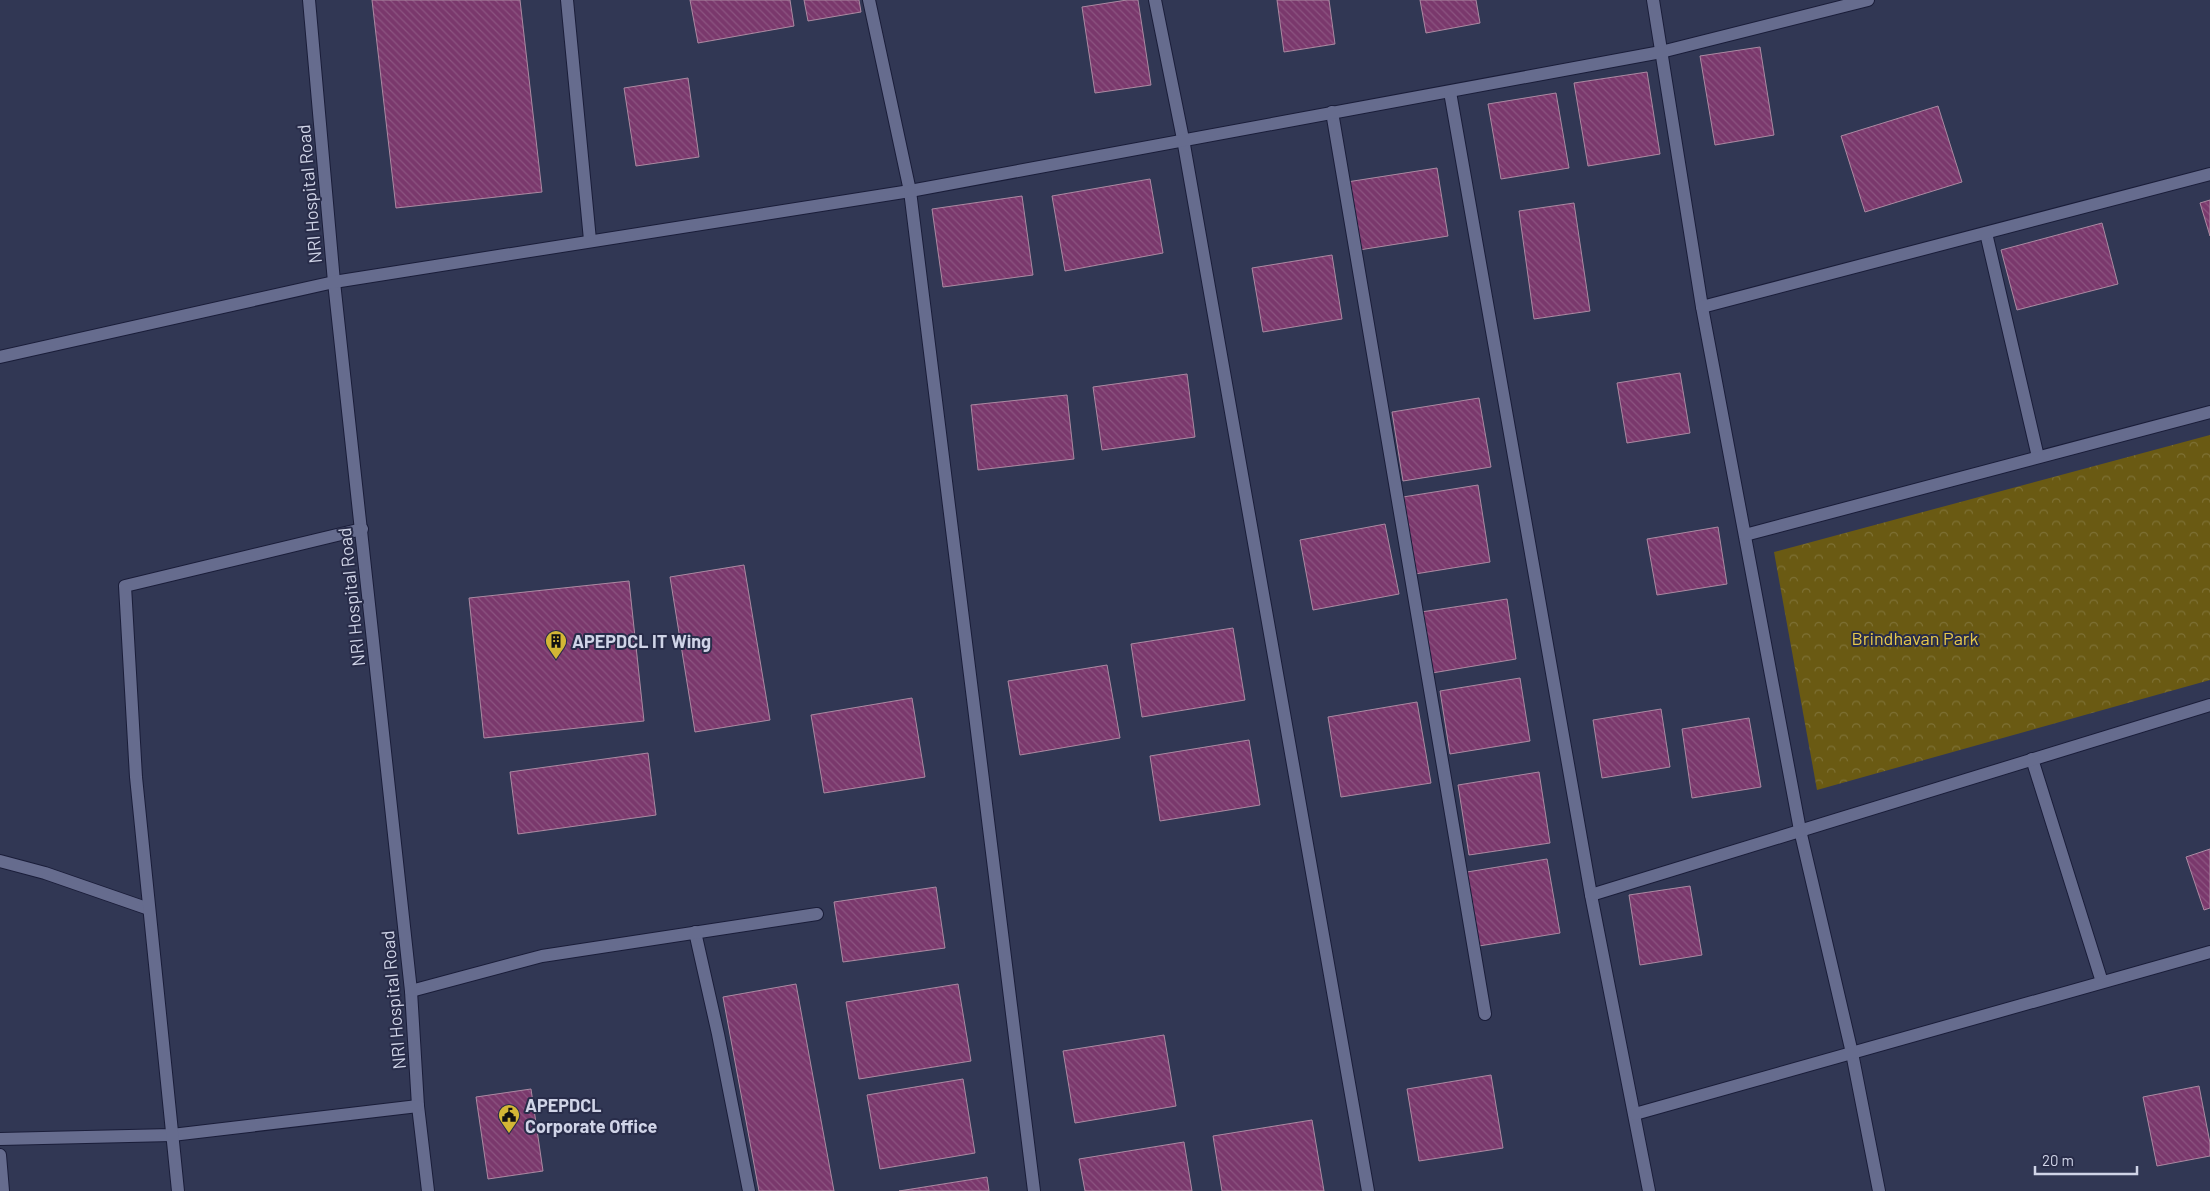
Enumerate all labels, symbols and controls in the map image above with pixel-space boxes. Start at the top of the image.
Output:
street label: NRI Hospital Road [292,124,326,264]
street label: NRI Hospital Road [333,526,369,668]
park label: Brindhavan Park [1852,627,1978,649]
building icon: APEPDCL IT Wing [544,629,568,660]
place label: APEPDCL IT Wing [572,630,711,652]
street label: NRI Hospital Road [376,930,410,1070]
place label: APEPDCL Corporate Office [525,1094,658,1137]
public building icon: APEPDCL Corporate Office [497,1103,521,1134]
scale bar [2035,1144,2138,1176]
text: 20 m [2042,1151,2074,1169]

